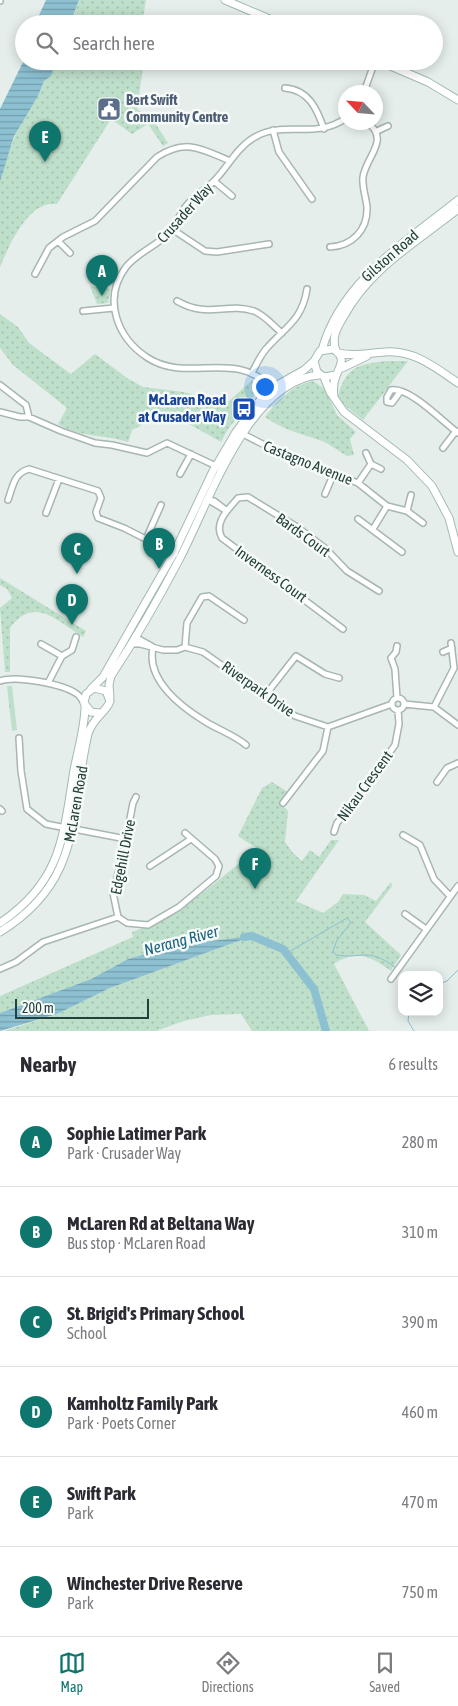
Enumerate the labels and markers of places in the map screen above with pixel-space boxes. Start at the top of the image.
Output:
place label: Bert Swift Community Centre [126,91,229,125]
public building icon: Bert Swift Community Centre [96,96,122,122]
pin: E [29,121,61,162]
pin: A [86,255,118,296]
place label: McLaren Road at Crusader Way [138,391,227,425]
bus stop icon: McLaren Road at Crusader Way [231,396,257,422]
pin: B [143,528,175,569]
pin: C [61,533,93,574]
pin: D [56,584,88,625]
pin: F [239,848,271,889]

